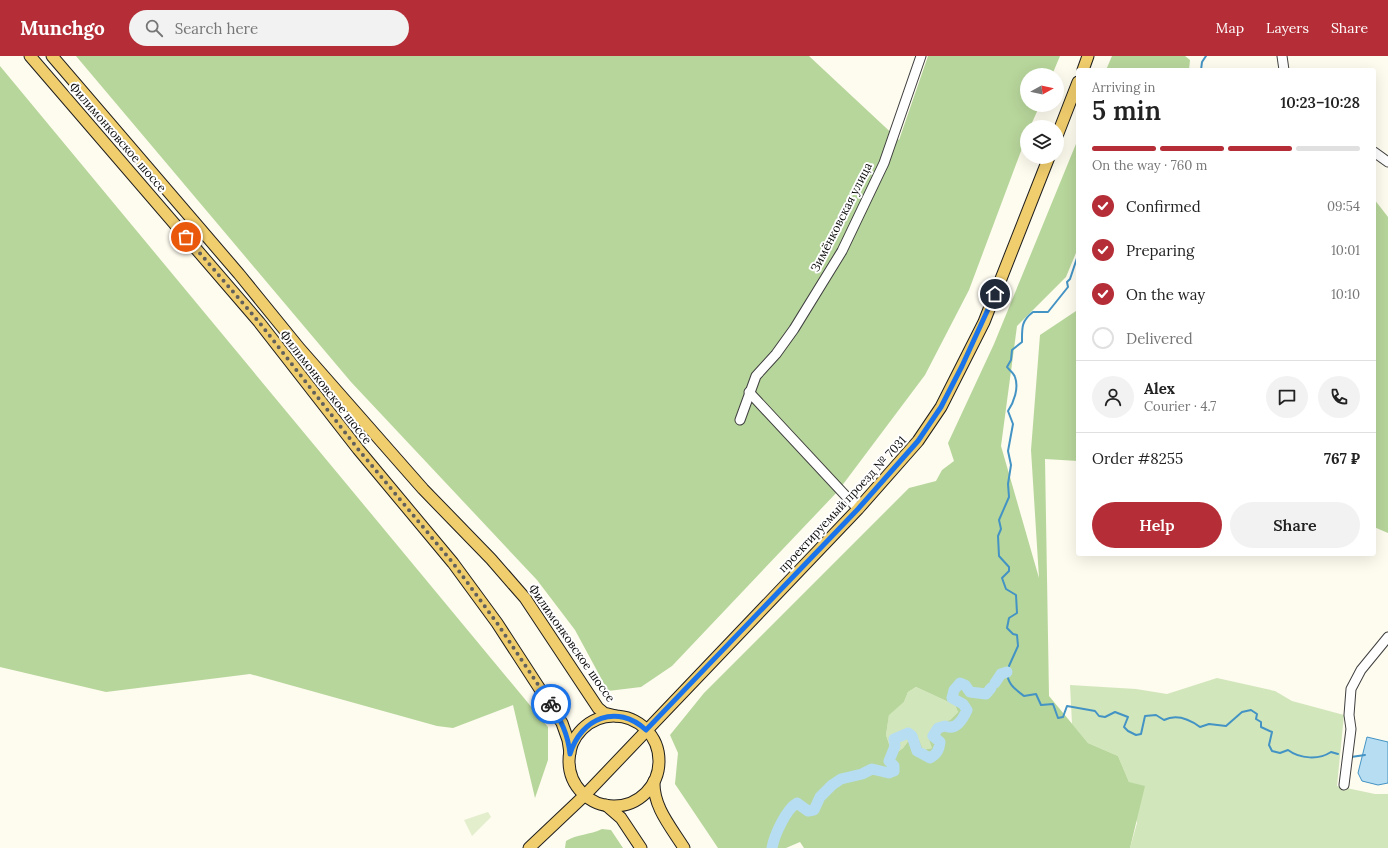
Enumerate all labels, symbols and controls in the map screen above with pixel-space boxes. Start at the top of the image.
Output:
search box [129,10,409,46]
text: Munchgo [20,16,105,40]
icon: search [143,17,165,39]
text: Search here [175,19,258,38]
text: Map [1216,19,1244,37]
text: Layers [1266,19,1309,37]
text: Share [1331,19,1368,37]
north arrow [1020,68,1064,112]
map controls [1020,68,1064,164]
street label: Филимонковское шоссе [66,79,170,195]
text: Arriving in [1092,79,1155,96]
text: 10:23–10:28 [1280,93,1360,112]
text: 5 min [1092,94,1161,127]
button: layers [1020,120,1064,164]
text: On the way · 760 m [1092,157,1207,174]
street label: Зимёнковская улица [807,160,875,274]
icon: check [1092,195,1114,217]
text: Confirmed [1126,197,1201,216]
text: 09:54 [1327,198,1360,215]
pin [169,220,203,254]
icon: bag [175,226,197,248]
icon: check [1092,239,1114,261]
text: Preparing [1126,241,1194,260]
text: 10:01 [1331,242,1360,259]
pin [978,277,1012,311]
icon: home [984,283,1006,305]
icon: check [1092,283,1114,305]
text: On the way [1126,285,1205,304]
text: 10:10 [1331,286,1360,303]
street label: Филимонковское шоссе [277,327,375,447]
text: Delivered [1126,329,1193,348]
button: person [1092,376,1134,418]
button: chat [1266,376,1308,418]
button: phone [1318,376,1360,418]
text: Alex [1144,379,1175,398]
text: Courier · 4.7 [1144,398,1216,415]
street label: проектируемый проезд № 7031 [775,433,909,575]
text: Order #8255 [1092,449,1183,468]
text: 767 ₽ [1324,449,1360,468]
button: Help [1092,502,1222,548]
button: Share [1230,502,1360,548]
street label: Филимонковское шоссе [526,581,619,705]
courier [531,684,571,724]
icon: bike [540,693,562,715]

